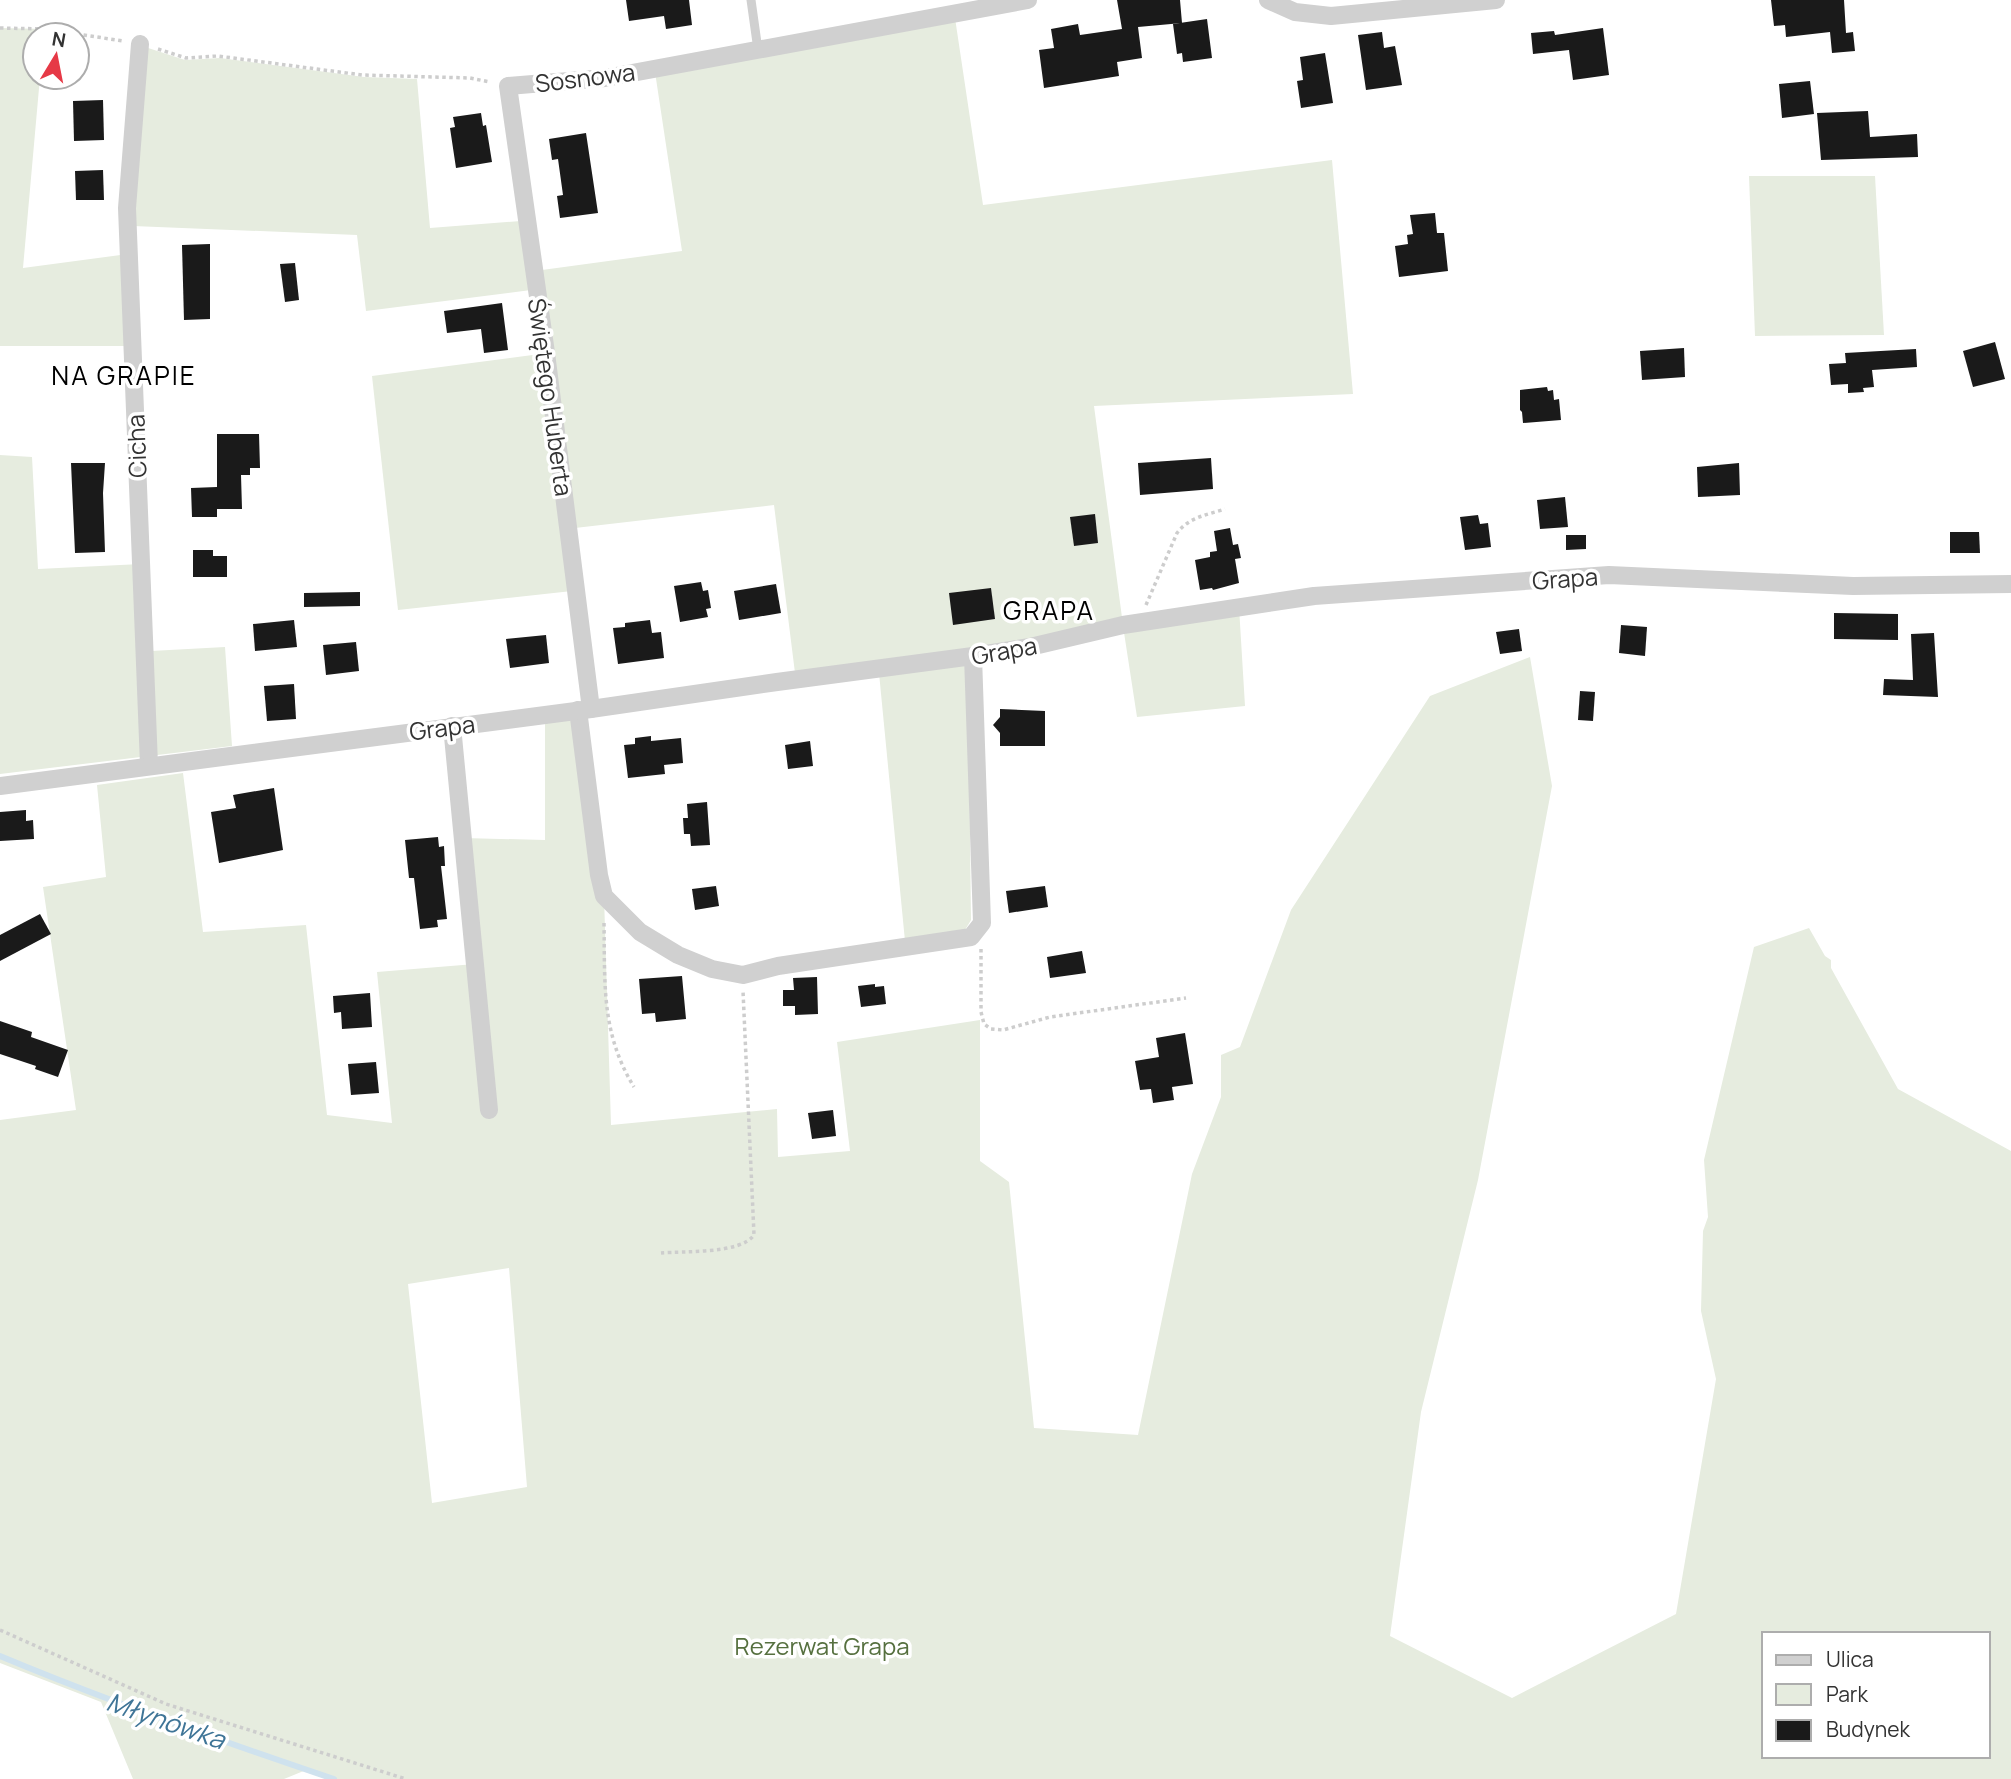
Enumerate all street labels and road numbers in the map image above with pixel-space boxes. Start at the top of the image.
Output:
street label: Sosnowa [533,55,637,99]
street label: Świętego Huberta [521,296,581,498]
street label: Cicha [118,414,154,478]
street label: Grapa [1531,559,1599,597]
street label: Grapa [969,628,1039,672]
street label: Grapa [407,707,477,747]

